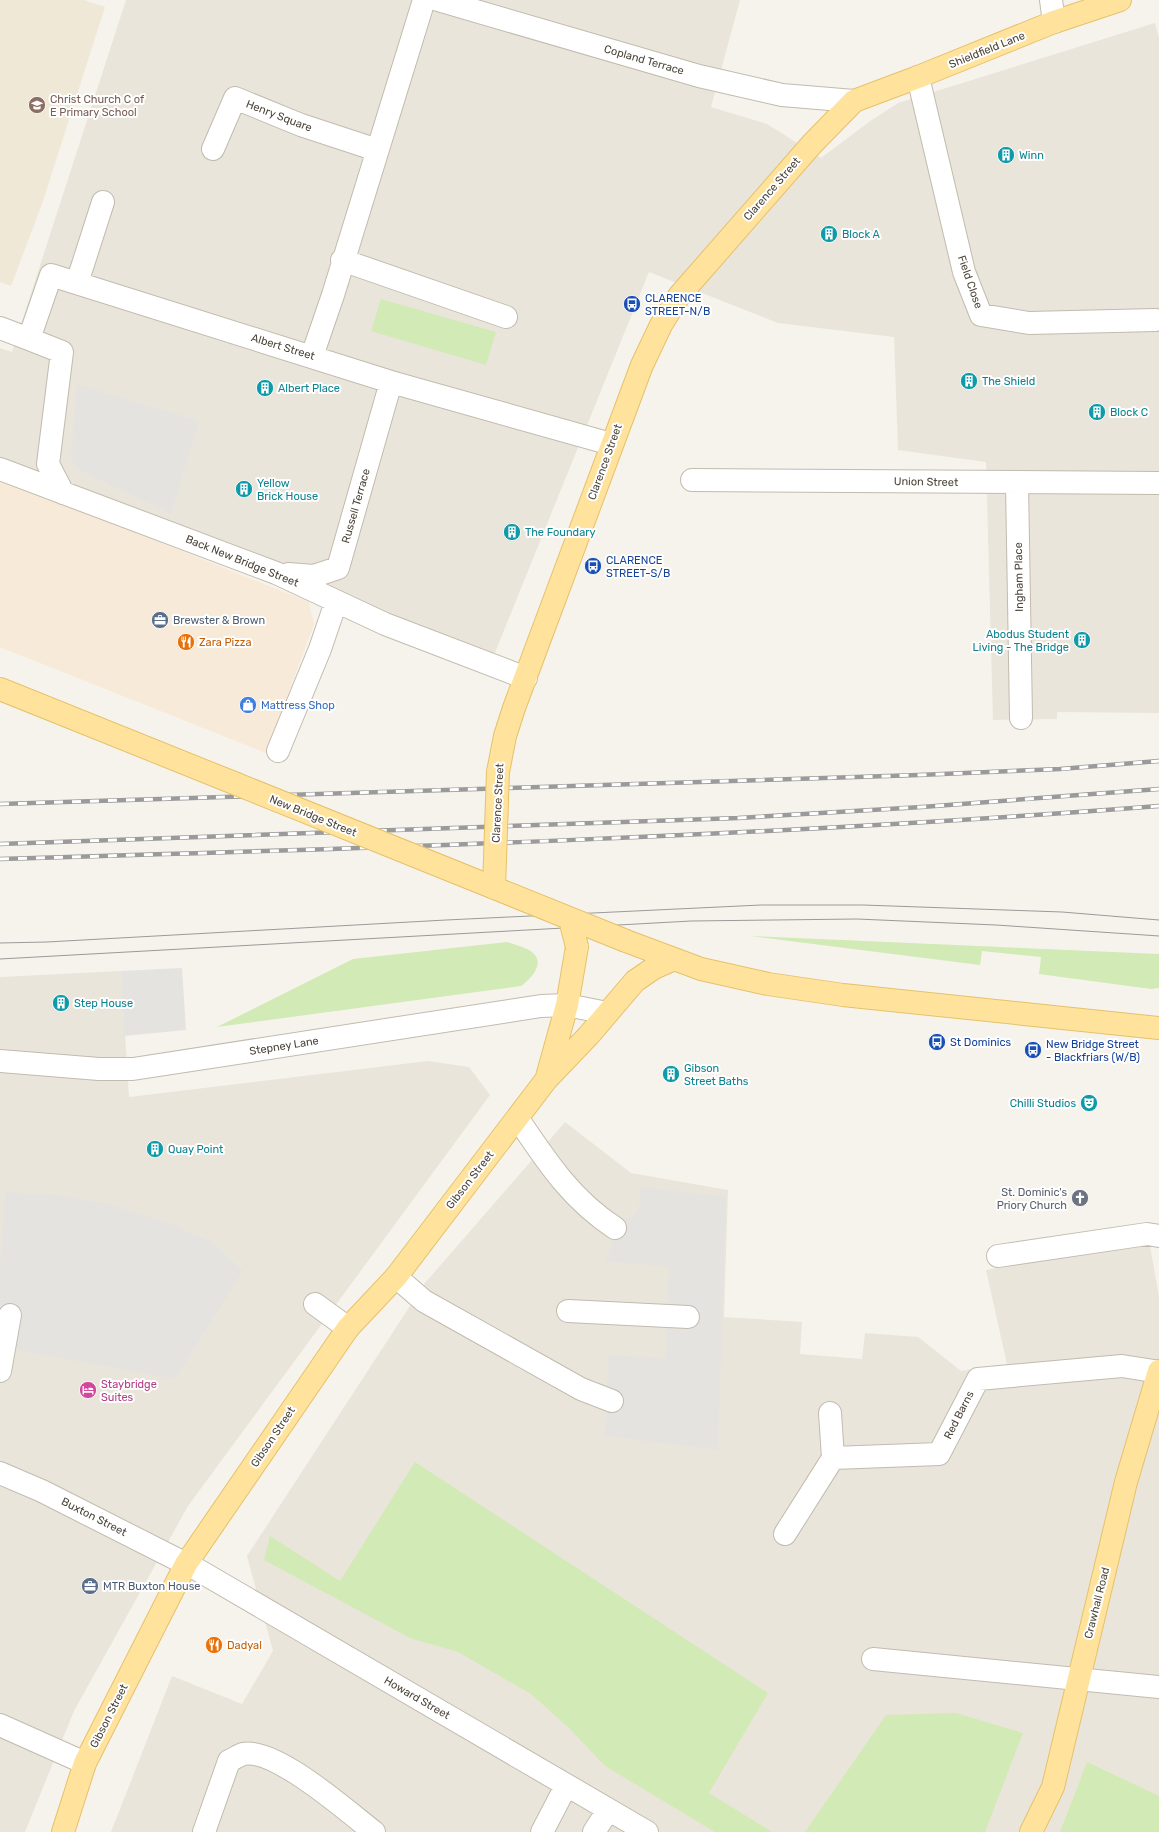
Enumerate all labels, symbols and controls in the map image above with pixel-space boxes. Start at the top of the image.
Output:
street label: Shieldfield Lane [947,29,1027,71]
street label: Copland Terrace [602,42,686,78]
place label: Christ Church C of E Primary School [50,93,145,119]
school or university icon: Christ Church C of E Primary School [27,95,47,115]
street label: Henry Square [244,97,314,135]
building icon: Winn [996,145,1016,165]
place label: Winn [1019,149,1044,162]
street label: Clarence Street [741,154,804,223]
building icon: Block A [819,224,839,244]
place label: Block A [842,228,880,241]
street label: Field Close [955,254,985,310]
place label: CLARENCE STREET-N/B [645,292,710,318]
bus stop icon: CLARENCE STREET-N/B [622,294,642,314]
street label: Albert Street [250,331,317,363]
building icon: The Shield [959,371,979,391]
place label: The Shield [982,375,1035,388]
building icon: Albert Place [255,378,275,398]
place label: Albert Place [278,382,340,395]
building icon: Block C [1087,402,1107,422]
place label: Block C [1110,406,1148,419]
street label: Clarence Street [585,422,625,502]
street label: Russell Terrace [339,467,373,545]
street label: Union Street [894,475,959,489]
place label: Yellow Brick House [257,477,318,503]
building icon: Yellow Brick House [234,479,254,499]
building icon: The Foundary [502,522,522,542]
place label: The Foundary [525,526,595,539]
street label: Back New Bridge Street [184,532,301,590]
street label: Ingham Place [1012,542,1026,612]
place label: CLARENCE STREET-S/B [606,554,670,580]
bus stop icon: CLARENCE STREET-S/B [583,556,603,576]
office icon: Brewster & Brown [150,610,170,630]
place label: Brewster & Brown [173,614,265,627]
place label: Abodus Student Living - The Bridge [973,628,1070,654]
building icon: Abodus Student Living - The Bridge [1072,630,1092,650]
restaurant icon: Zara Pizza [176,632,196,652]
place label: Zara Pizza [199,636,252,649]
shop icon: Mattress Shop [238,695,258,715]
place label: Mattress Shop [261,699,335,712]
street label: Clarence Street [489,762,507,843]
street label: New Bridge Street [268,793,359,840]
building icon: Step House [51,993,71,1013]
place label: Step House [74,997,133,1010]
bus stop icon: St Dominics [927,1032,947,1052]
street label: Stepney Lane [248,1034,320,1058]
place label: St Dominics [950,1036,1012,1049]
place label: New Bridge Street - Blackfriars (W/B) [1046,1038,1140,1064]
bus stop icon: New Bridge Street - Blackfriars (W/B) [1023,1040,1043,1060]
place label: Gibson Street Baths [684,1062,749,1088]
building icon: Gibson Street Baths [661,1064,681,1084]
theatre icon: Chilli Studios [1079,1093,1099,1113]
place label: Chilli Studios [1010,1097,1076,1110]
building icon: Quay Point [145,1139,165,1159]
place label: Quay Point [168,1143,224,1156]
street label: Gibson Street [443,1148,497,1212]
place label: St. Dominic's Priory Church [997,1186,1067,1212]
church icon: St. Dominic's Priory Church [1070,1188,1090,1208]
place label: Staybridge Suites [101,1378,157,1404]
hotel icon: Staybridge Suites [78,1380,98,1400]
street label: Red Barns [941,1388,977,1441]
street label: Gibson Street [248,1404,298,1470]
street label: Buxton Street [59,1495,130,1539]
street label: Crawhall Road [1082,1566,1112,1640]
office icon: MTR Buxton House [80,1576,100,1596]
place label: MTR Buxton House [103,1580,200,1593]
restaurant icon: Dadyal [204,1635,224,1655]
place label: Dadyal [227,1639,262,1652]
street label: Howard Street [382,1674,453,1722]
street label: Gibson Street [87,1681,131,1750]

